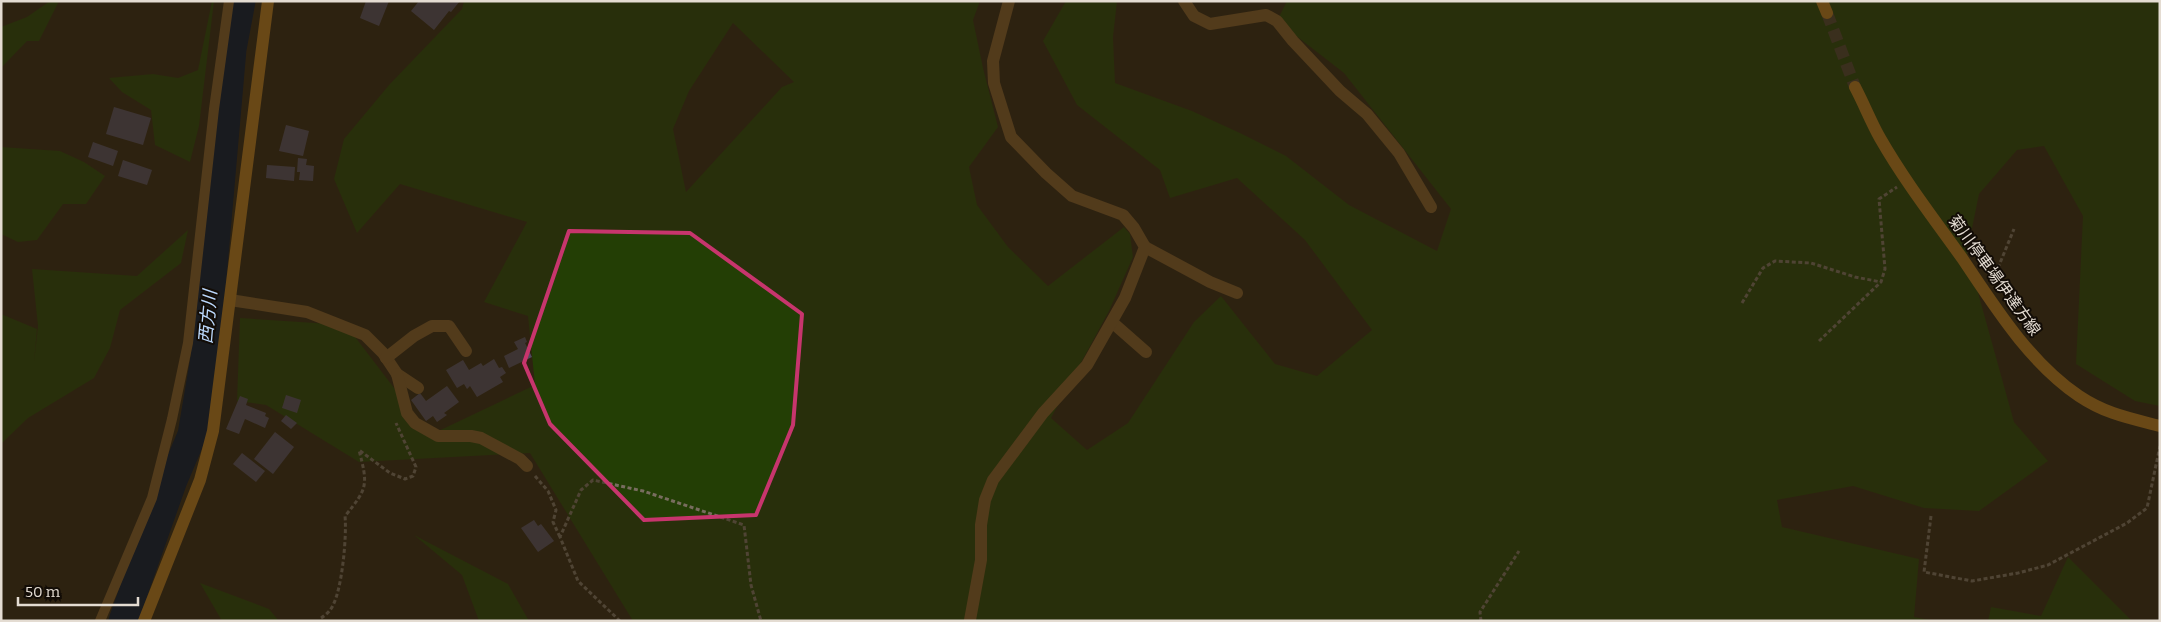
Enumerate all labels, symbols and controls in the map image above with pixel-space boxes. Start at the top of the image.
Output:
street label: 菊川停車場伊達方線 [1945,211,2045,339]
water label: 西方川 [195,287,221,345]
scale bar [18,574,138,606]
text: 50 m [25,583,61,601]

